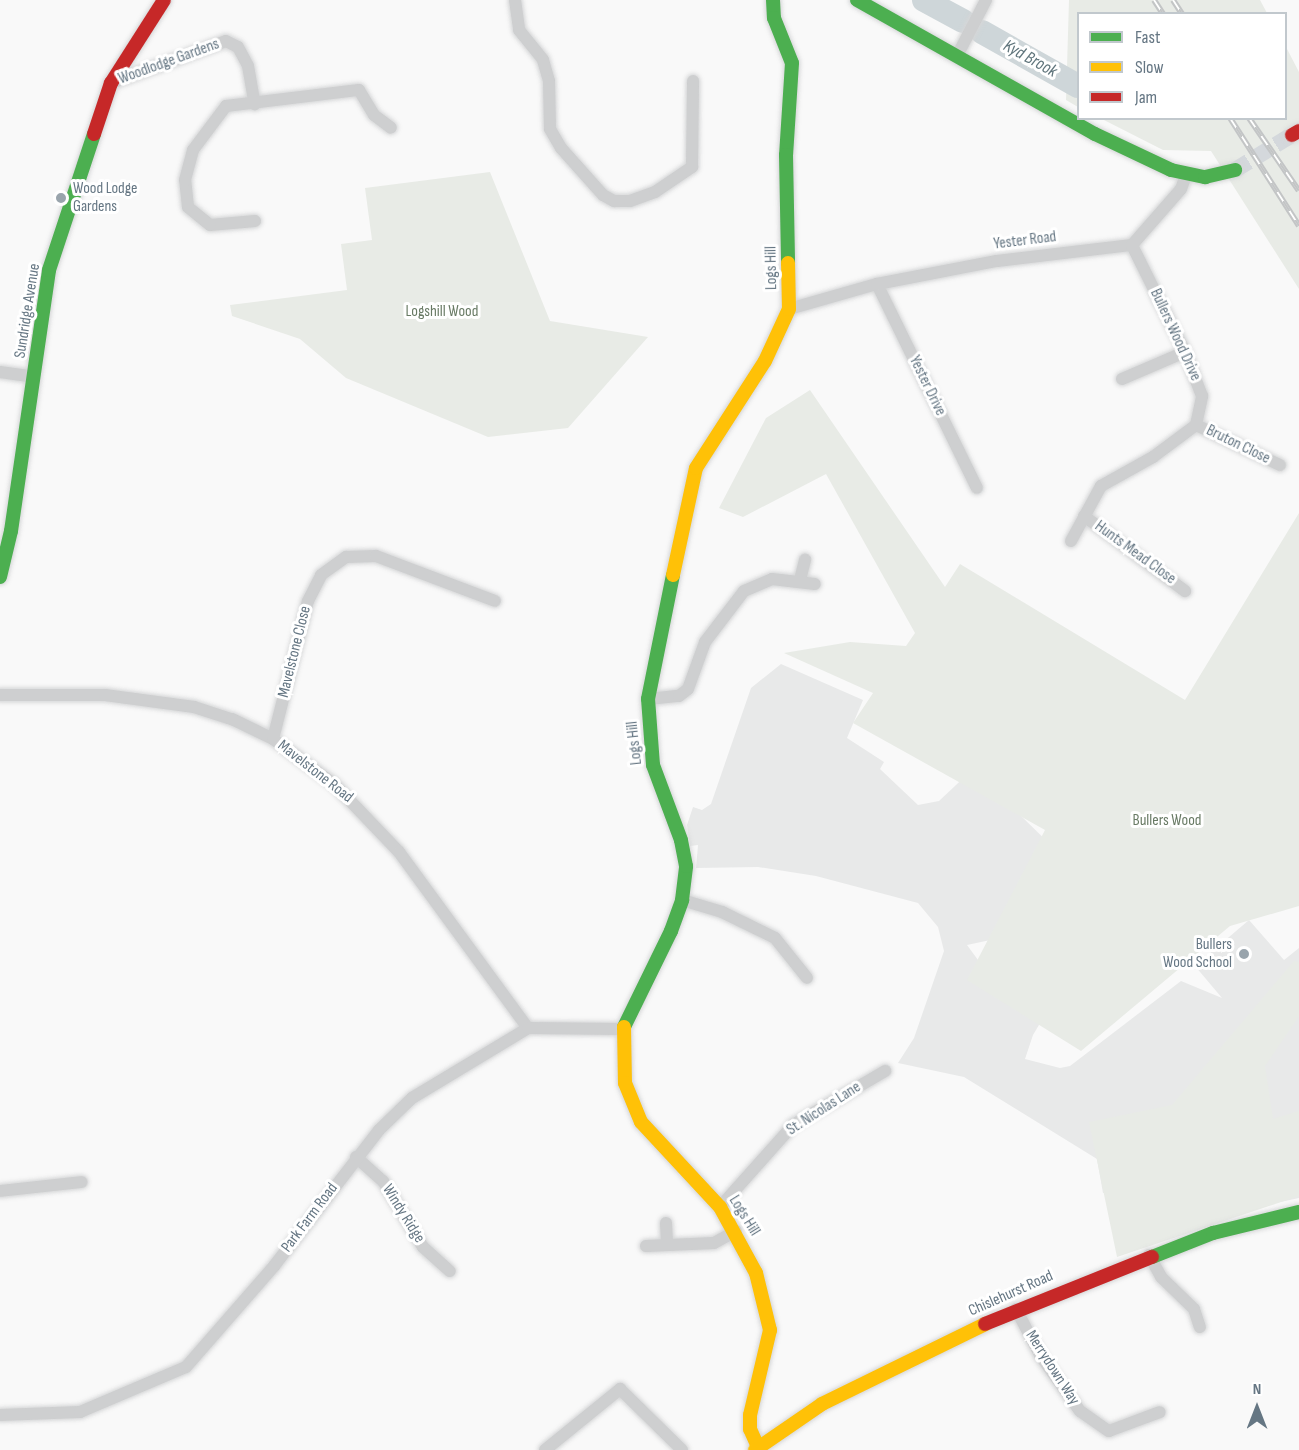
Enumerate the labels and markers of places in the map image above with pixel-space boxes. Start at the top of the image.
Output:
place label: Wood Lodge Gardens [73,179,137,217]
marker: Wood Lodge Gardens [54,191,68,205]
place label: Bullers Wood School [1163,935,1232,973]
marker: Bullers Wood School [1237,947,1251,961]

